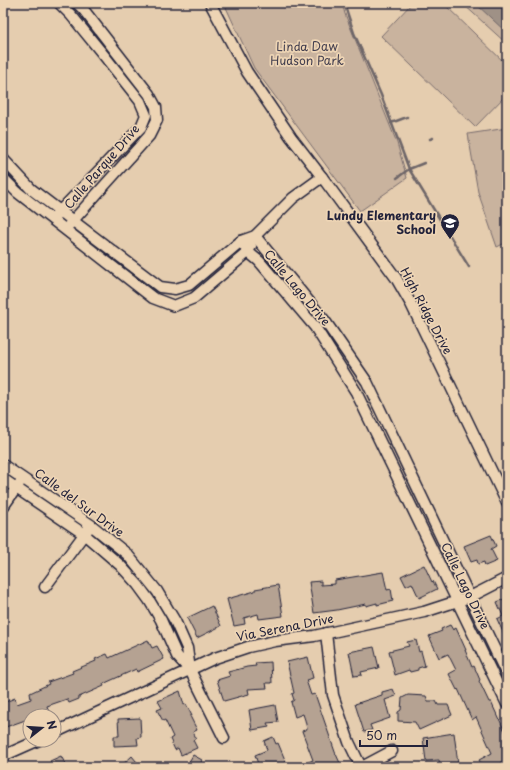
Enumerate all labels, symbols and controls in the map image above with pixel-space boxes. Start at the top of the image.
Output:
park label: Linda Daw Hudson Park [270,37,344,69]
street label: Calle Parque Drive [59,120,143,213]
place label: Lundy Elementary School [327,206,436,238]
school or university icon: Lundy Elementary School [439,212,461,240]
street label: Calle Lago Drive [260,245,335,329]
street label: High Ridge Drive [396,264,457,357]
street label: Calle del Sur Drive [31,464,128,541]
street label: Calle Lago Drive [437,539,495,632]
street label: Via Serena Drive [235,609,335,645]
north arrow [22,708,62,748]
text: N [43,718,62,732]
scale bar [360,722,427,748]
text: 50 m [366,726,397,744]

